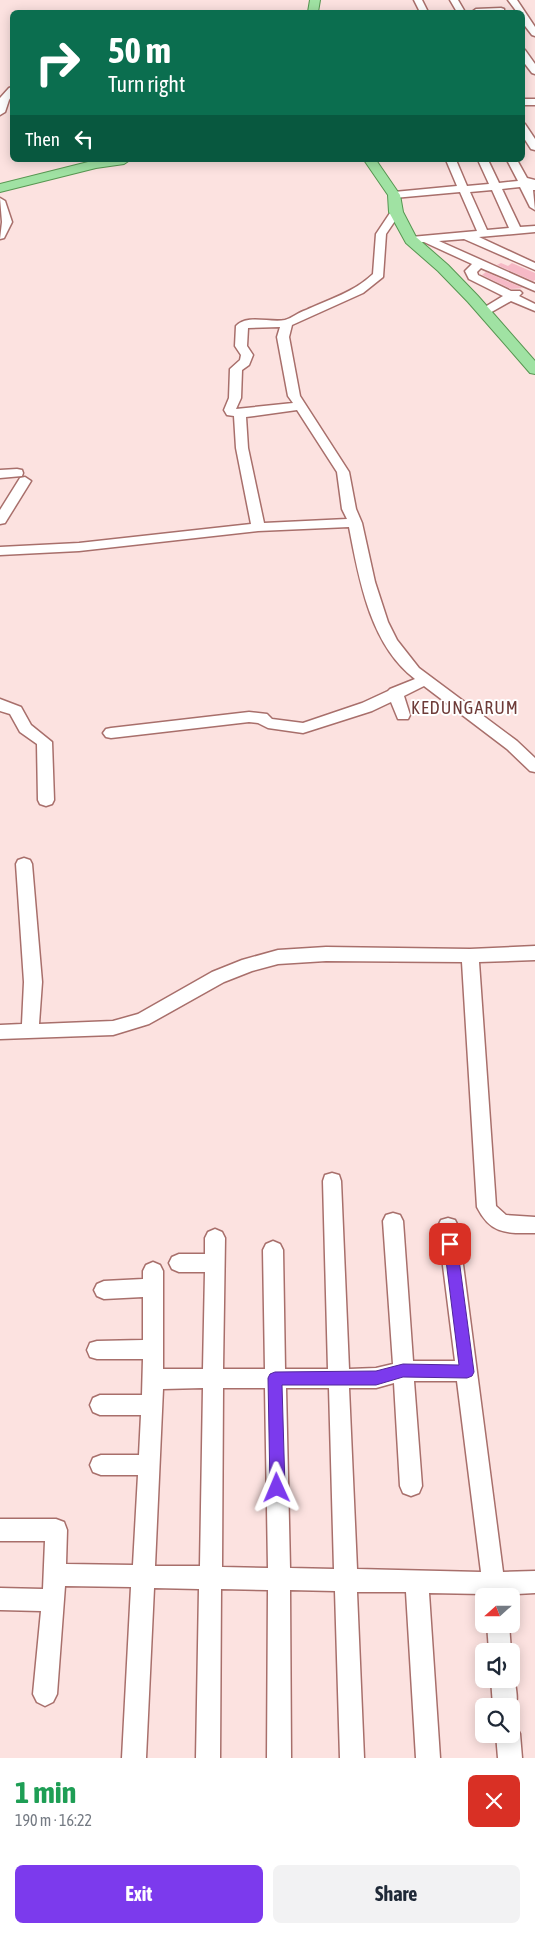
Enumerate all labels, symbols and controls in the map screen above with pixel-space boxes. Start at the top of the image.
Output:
icon: right [25,30,90,95]
text: 50 m [108,30,171,70]
text: Turn right [108,71,185,97]
icon: left [70,125,98,153]
text: Then [25,128,60,150]
district label: KEDUNGARUM [411,697,519,718]
pin [429,1223,471,1265]
icon: arrive [436,1230,464,1258]
position arrow [250,1461,302,1513]
north arrow [475,1588,520,1632]
map controls [475,1588,520,1743]
button: sound [475,1643,520,1688]
button: search [475,1698,520,1743]
text: 1 min [15,1775,76,1809]
button: close [468,1775,520,1827]
text: 190 m · 16:22 [15,1811,92,1829]
button: Exit [15,1865,263,1923]
button: Share [273,1865,520,1923]

